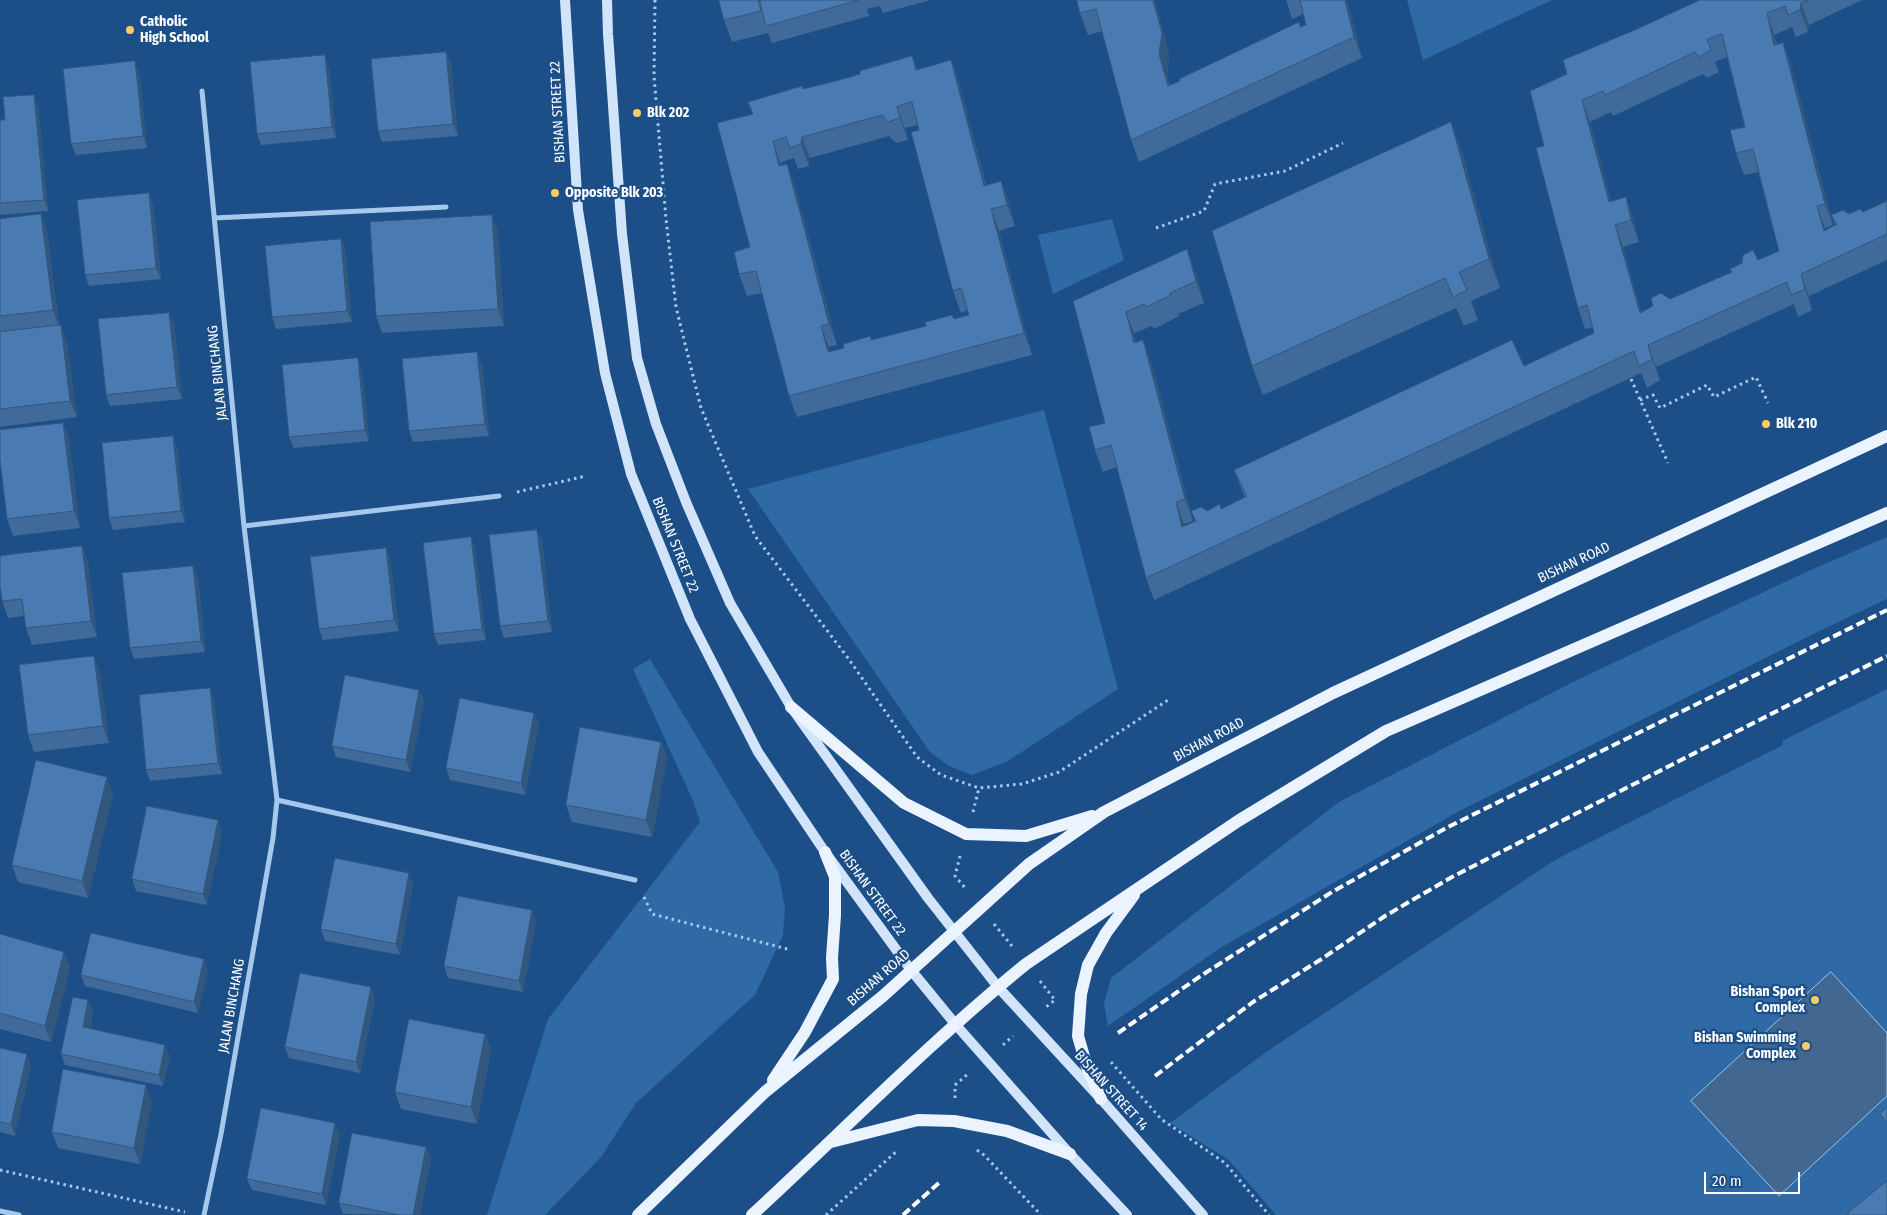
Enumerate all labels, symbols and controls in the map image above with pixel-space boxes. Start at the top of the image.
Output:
place label: Catholic High School [140,14,209,46]
marker: Catholic High School [124,24,136,36]
street label: BISHAN STREET 22 [547,61,569,163]
place label: Blk 202 [647,105,689,121]
marker: Blk 202 [631,107,643,119]
place label: Opposite Blk 203 [565,185,663,201]
marker: Opposite Blk 203 [549,187,561,199]
street label: JALAN BINCHANG [205,324,231,422]
place label: Blk 210 [1776,416,1817,432]
marker: Blk 210 [1760,418,1772,430]
street label: BISHAN STREET 22 [648,495,702,595]
street label: BISHAN ROAD [1535,539,1613,587]
street label: BISHAN ROAD [1171,714,1247,766]
street label: BISHAN STREET 22 [835,847,909,939]
street label: BISHAN ROAD [844,946,914,1010]
street label: JALAN BINCHANG [215,957,249,1055]
place label: Bishan Sport Complex [1730,984,1805,1016]
marker: Bishan Sport Complex [1809,994,1821,1006]
place label: Bishan Swimming Complex [1694,1030,1796,1062]
marker: Bishan Swimming Complex [1800,1040,1812,1052]
street label: BISHAN STREET 14 [1071,1048,1151,1134]
scale bar [1707,1162,1803,1194]
text: 20 m [1712,1172,1742,1190]

